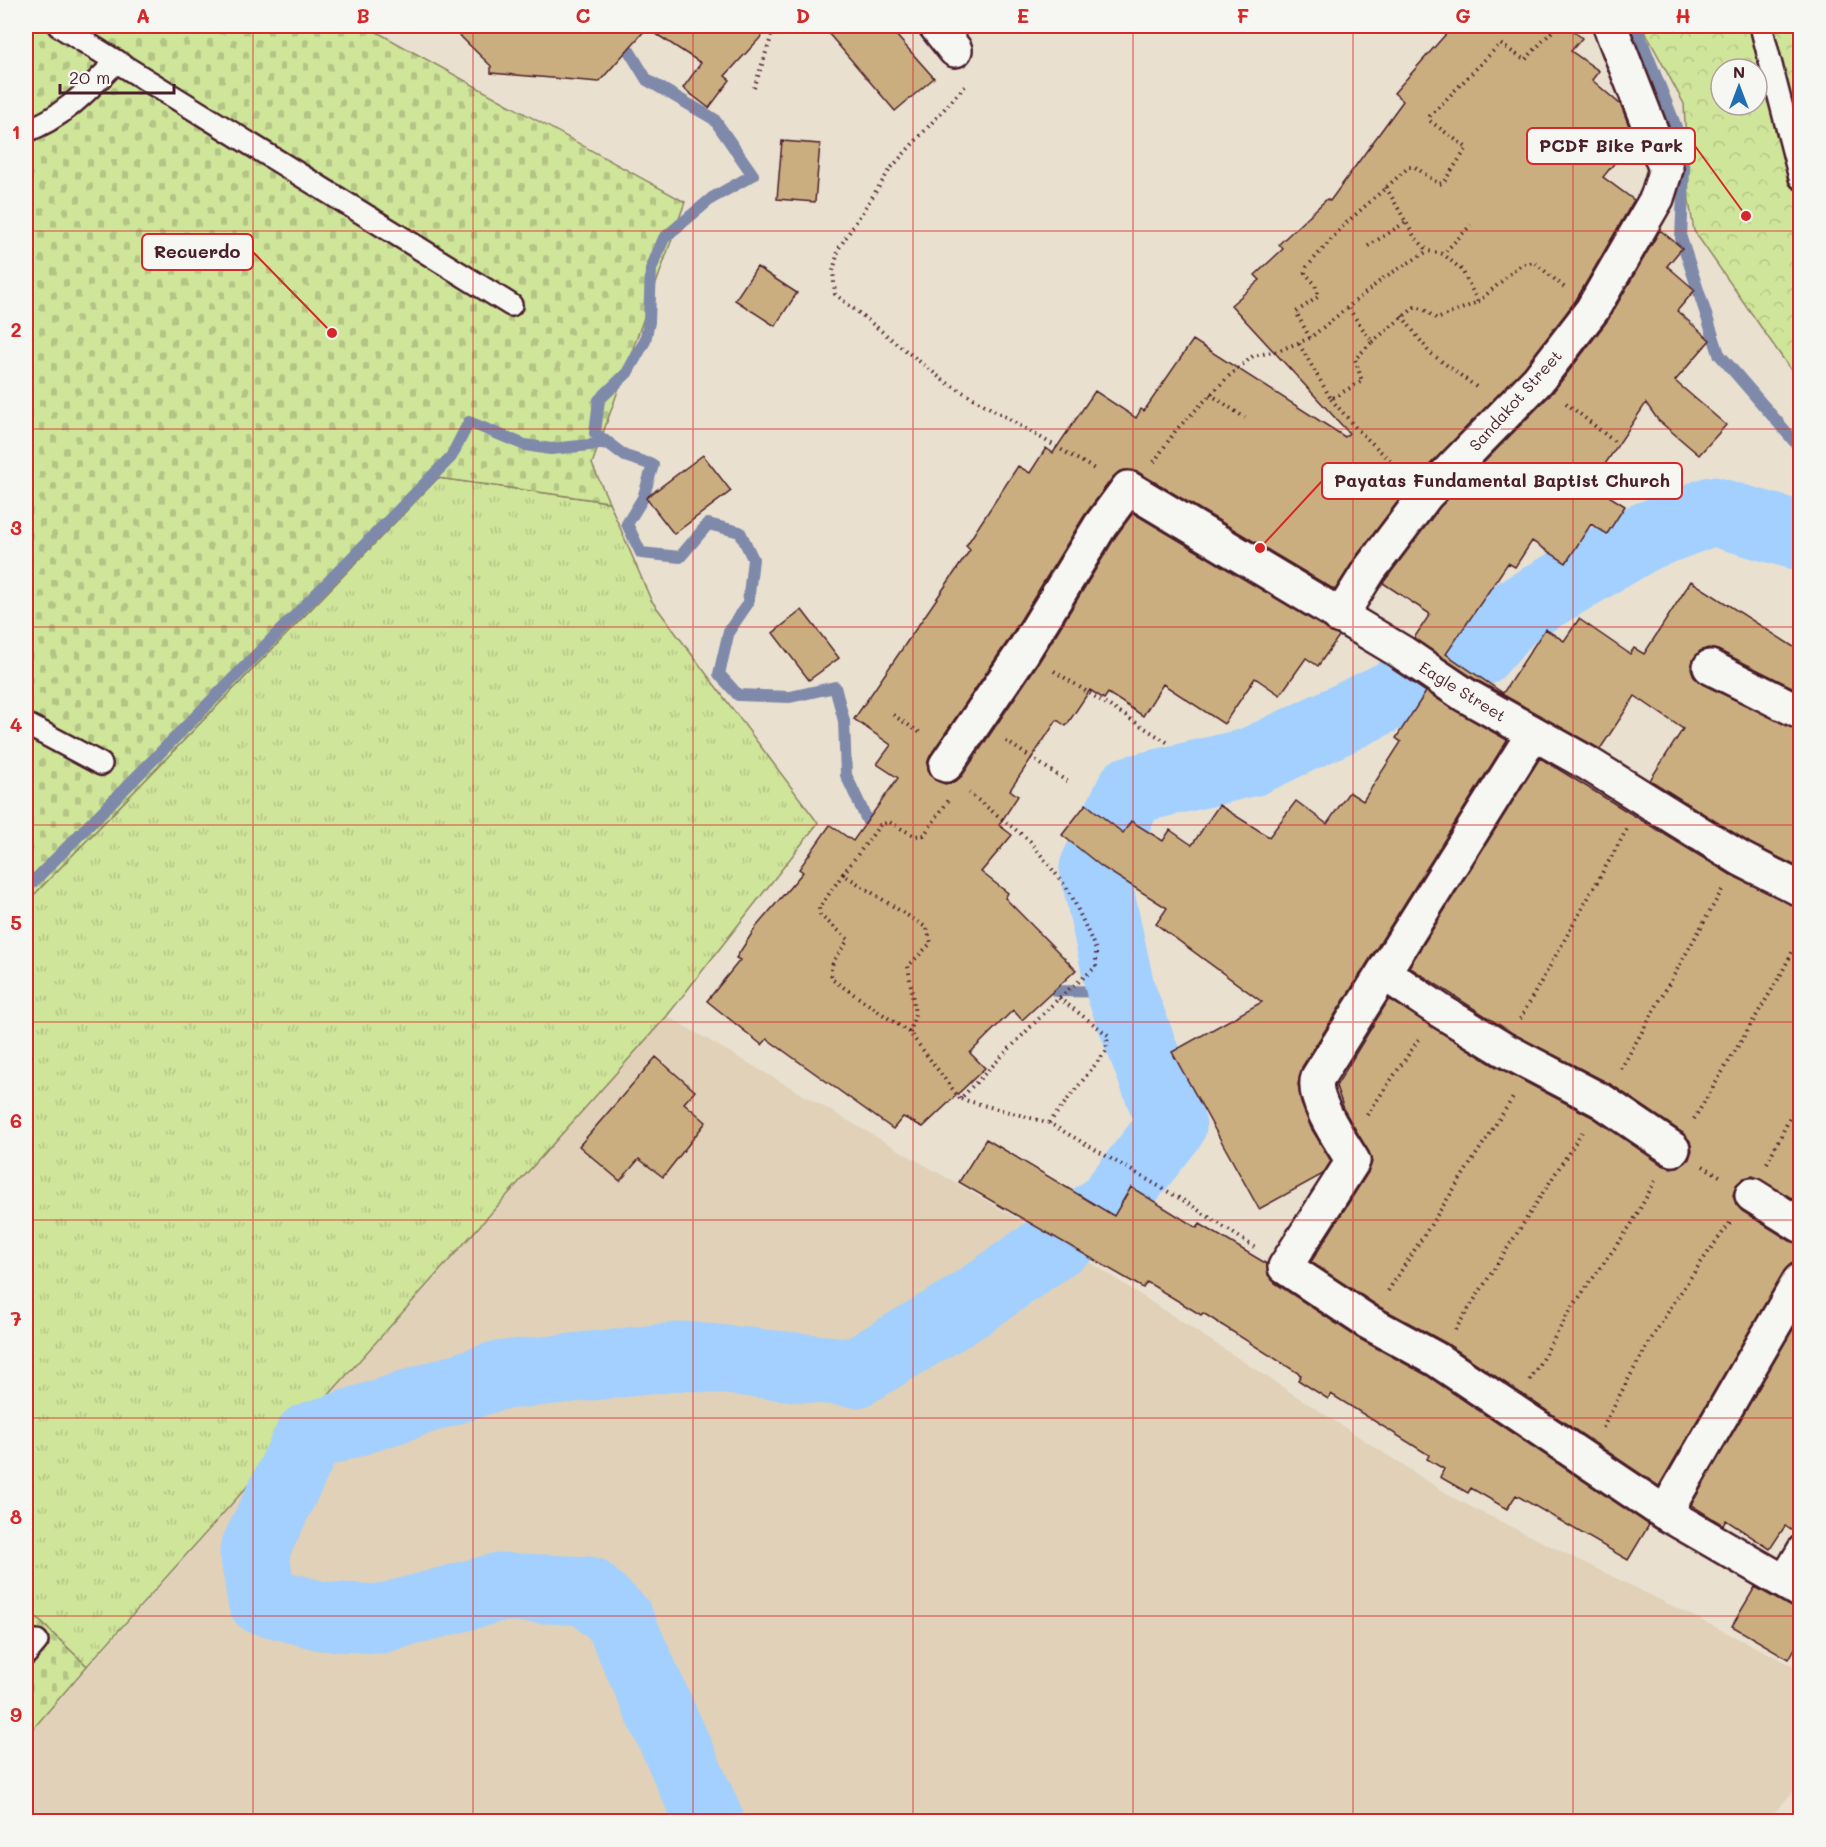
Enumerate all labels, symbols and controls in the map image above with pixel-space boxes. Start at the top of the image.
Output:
text: A [136,2,150,28]
text: B [356,2,370,28]
text: C [576,2,591,28]
text: D [796,2,810,28]
text: E [1017,2,1029,28]
text: F [1237,2,1250,28]
text: G [1455,2,1471,28]
text: H [1675,2,1691,28]
scale bar [60,57,174,95]
north arrow [1709,57,1769,117]
text: N [1733,61,1745,82]
text: 20 m [69,65,110,89]
text: 1 [12,118,20,144]
callout: PCDF Bike Park [1527,128,1695,164]
text: PCDF Bike Park [1539,133,1683,157]
callout: Recuerdo [142,234,253,270]
text: Recuerdo [154,239,240,263]
text: 2 [10,316,22,342]
street label: Sandakot Street [1464,345,1566,455]
callout: Payatas Fundamental Baptist Church [1322,463,1682,499]
text: Payatas Fundamental Baptist Church [1334,468,1670,492]
text: 3 [10,514,22,540]
street label: Eagle Street [1416,656,1510,726]
text: 4 [10,711,23,737]
text: 5 [10,909,22,935]
text: 6 [10,1107,22,1133]
text: 7 [10,1305,22,1331]
text: 8 [10,1503,22,1529]
text: 9 [10,1701,22,1727]

